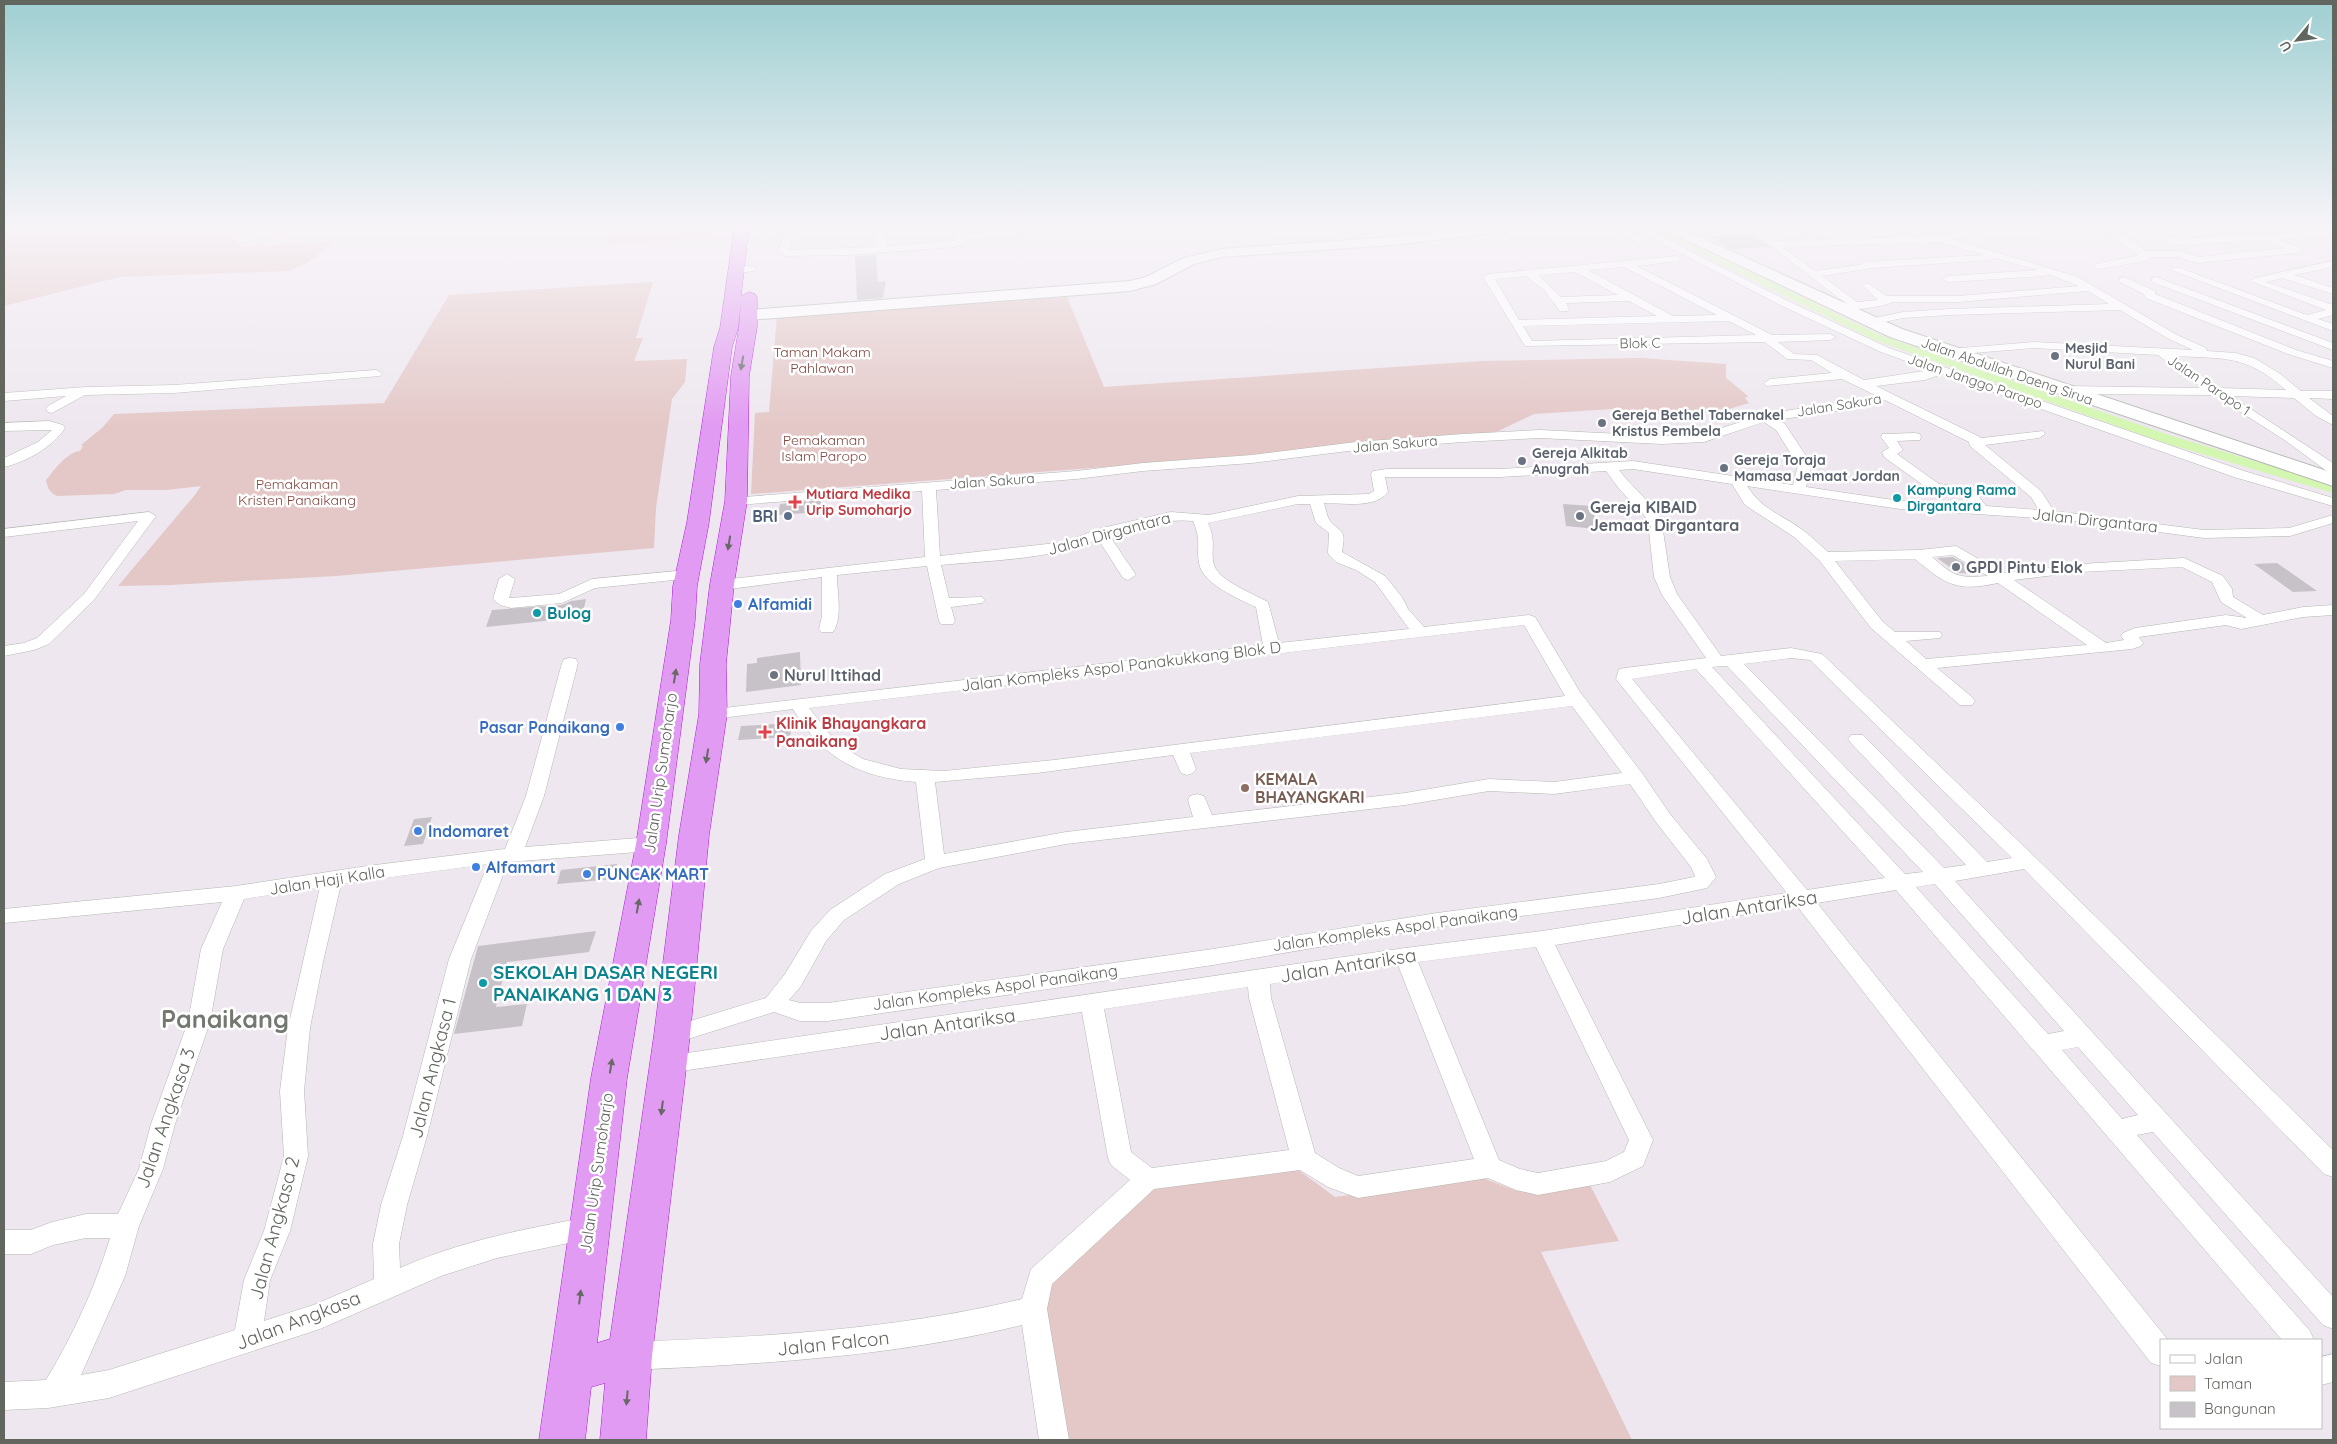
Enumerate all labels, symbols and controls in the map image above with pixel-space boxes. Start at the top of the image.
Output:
north arrow [2272,15,2322,65]
text: U [2275,38,2296,55]
street label: Jalan Abdullah Daeng Sirua [1919,333,2095,409]
street label: Blok C [1619,334,1661,352]
place label: Mesjid Nurul Bani [2065,339,2135,373]
park label: Taman Makam Pahlawan [773,343,871,377]
street label: Jalan Janggo Paropo [1905,349,2045,413]
marker: Mesjid Nurul Bani [2049,350,2061,362]
street label: Jalan Paropo 1 [2164,351,2254,419]
one-way arrow [737,356,745,372]
street label: Jalan Sakura [1795,389,1883,421]
place label: Gereja Bethel Tabernakel Kristus Pembela [1612,406,1784,440]
marker: Gereja Bethel Tabernakel Kristus Pembela [1596,417,1608,429]
park label: Pemakaman Islam Paropo [781,431,867,465]
street label: Jalan Sakura [1352,431,1438,457]
place label: Gereja Alkitab Anugrah [1532,444,1628,478]
place label: Gereja Toraja Mamasa Jemaat Jordan [1734,451,1900,485]
marker: Gereja Alkitab Anugrah [1516,455,1528,467]
marker: Gereja Toraja Mamasa Jemaat Jordan [1718,462,1730,474]
street label: Jalan Sakura [949,469,1035,493]
park label: Pemakaman Kristen Panaikang [238,475,356,509]
place label: Kampung Rama Dirgantara [1907,481,2016,515]
place label: Mutiara Medika Urip Sumoharjo [806,485,912,519]
marker: Kampung Rama Dirgantara [1891,492,1903,504]
marker: Mutiara Medika Urip Sumoharjo [788,495,802,509]
place label: Gereja KIBAID Jemaat Dirgantara [1590,497,1739,535]
street label: Jalan Dirgantara [2031,503,2159,537]
place label: BRI [752,506,778,526]
street label: Jalan Dirgantara [1045,507,1173,559]
marker: BRI [782,510,794,522]
marker: Gereja KIBAID Jemaat Dirgantara [1574,510,1586,522]
one-way arrow [725,535,733,551]
place label: GPDI Pintu Elok [1966,557,2083,577]
marker: GPDI Pintu Elok [1950,561,1962,573]
place label: Alfamidi [748,594,812,614]
marker: Alfamidi [732,598,744,610]
place label: Bulog [547,603,591,623]
marker: Bulog [531,607,543,619]
street label: Jalan Kompleks Aspol Panakukkang Blok D [960,636,1282,696]
place label: Nurul Ittihad [784,665,881,685]
one-way arrow [671,668,679,684]
marker: Nurul Ittihad [768,669,780,681]
street label: Jalan Urip Sumoharjo [639,691,681,855]
place label: Klinik Bhayangkara Panaikang [776,713,926,751]
place label: Pasar Panaikang [479,717,610,737]
marker: Pasar Panaikang [614,721,626,733]
marker: Klinik Bhayangkara Panaikang [758,725,772,739]
one-way arrow [702,748,710,764]
place label: KEMALA BHAYANGKARI [1255,769,1365,807]
marker: KEMALA BHAYANGKARI [1239,782,1251,794]
place label: Indomaret [428,821,509,841]
marker: Indomaret [412,825,424,837]
place label: Alfamart [486,857,556,877]
street label: Jalan Haji Kalla [268,861,386,899]
marker: Alfamart [470,861,482,873]
place label: PUNCAK MART [597,864,709,884]
marker: PUNCAK MART [581,868,593,880]
street label: Jalan Antariksa [1679,884,1819,930]
one-way arrow [635,898,643,914]
street label: Jalan Kompleks Aspol Panaikang [1271,901,1519,955]
street label: Jalan Antariksa [1278,942,1418,988]
place label: SEKOLAH DASAR NEGERI PANAIKANG 1 DAN 3 [493,960,718,1006]
street label: Jalan Kompleks Aspol Panaikang [871,960,1119,1014]
marker: SEKOLAH DASAR NEGERI PANAIKANG 1 DAN 3 [477,977,489,989]
street label: Jalan Angkasa 1 [403,995,461,1141]
district label: Panaikang [161,1003,289,1034]
street label: Jalan Antariksa [877,1003,1017,1045]
street label: Jalan Angkasa 3 [130,1045,200,1191]
one-way arrow [607,1058,615,1074]
street label: Jalan Urip Sumoharjo [575,1091,617,1255]
one-way arrow [658,1100,666,1116]
street label: Jalan Angkasa 2 [243,1154,305,1302]
street label: Jalan Angkasa [232,1285,364,1355]
one-way arrow [576,1288,584,1304]
street label: Jalan Falcon [776,1325,890,1361]
legend [2160,1339,2322,1429]
text: Jalan [2204,1349,2243,1368]
text: Taman [2204,1374,2252,1393]
one-way arrow [622,1391,630,1407]
text: Bangunan [2204,1399,2276,1418]

